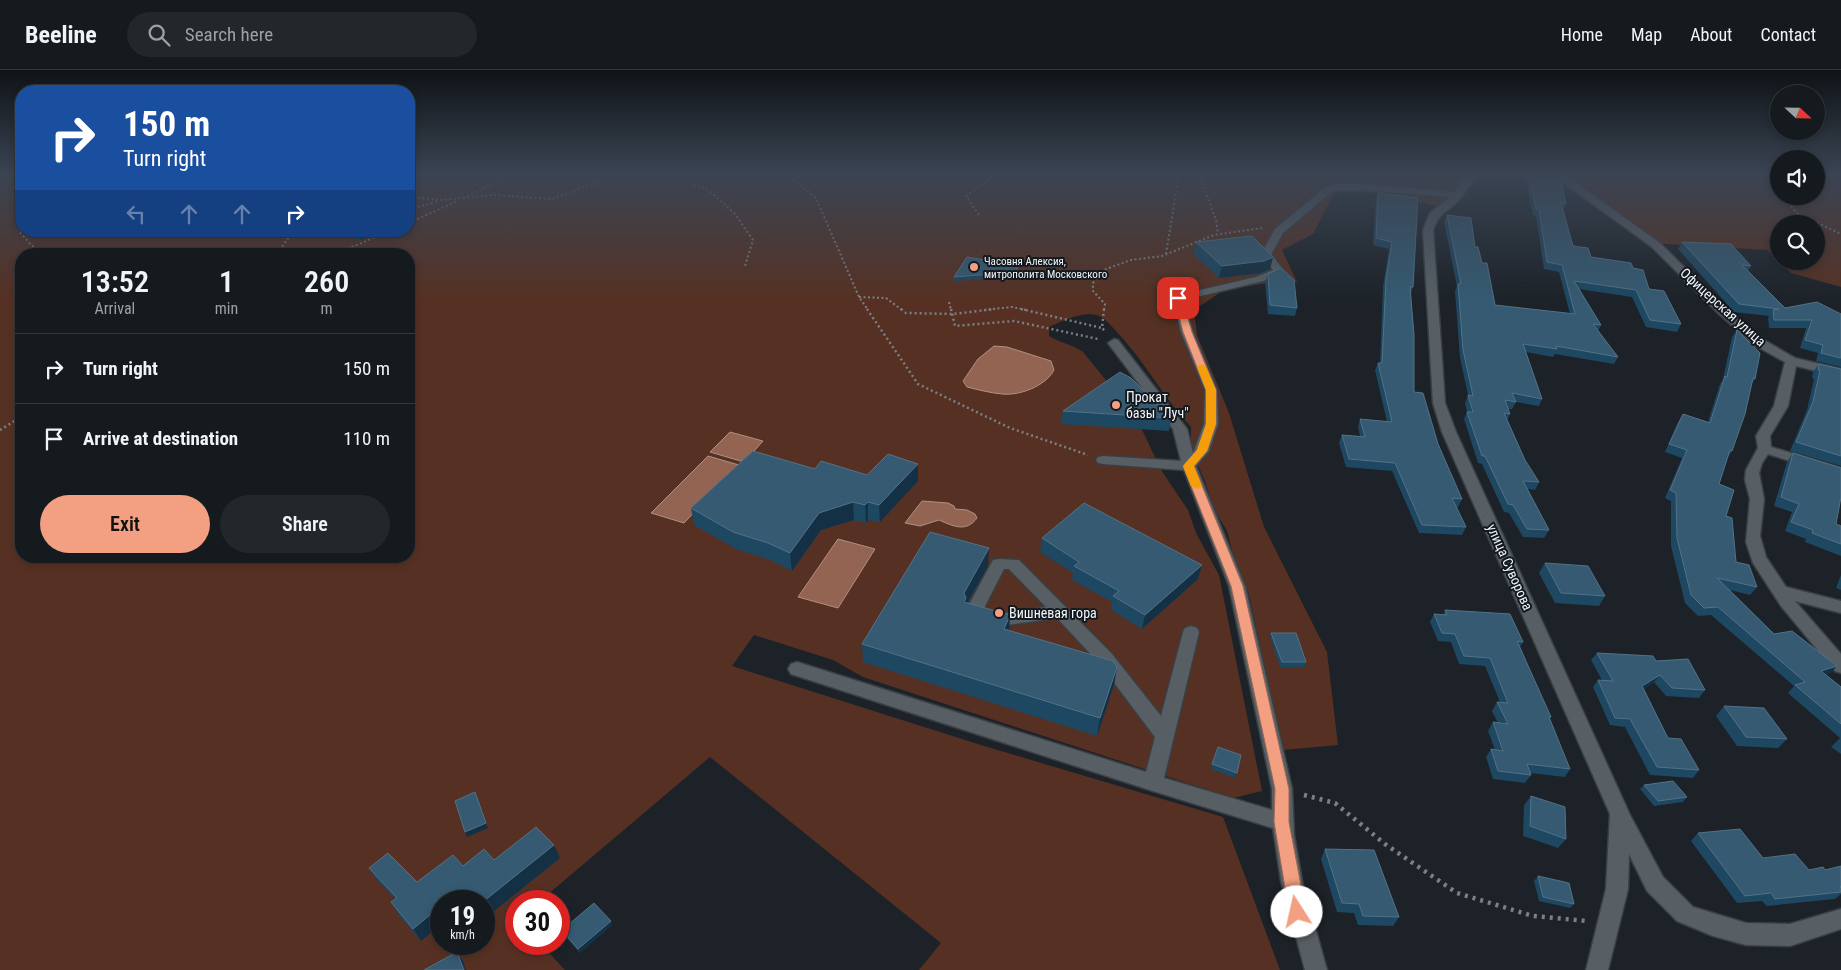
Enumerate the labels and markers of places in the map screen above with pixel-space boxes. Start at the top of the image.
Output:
place label: Часовня Алексия, митрополита Московского [984,255,1108,281]
marker: Часовня Алексия, митрополита Московского [968,261,980,273]
pin [1157,277,1199,319]
place label: Прокат базы "Луч" [1126,389,1189,421]
marker: Прокат базы "Луч" [1110,399,1122,411]
place label: Вишневая гора [1009,605,1097,621]
marker: Вишневая гора [993,607,1005,619]

